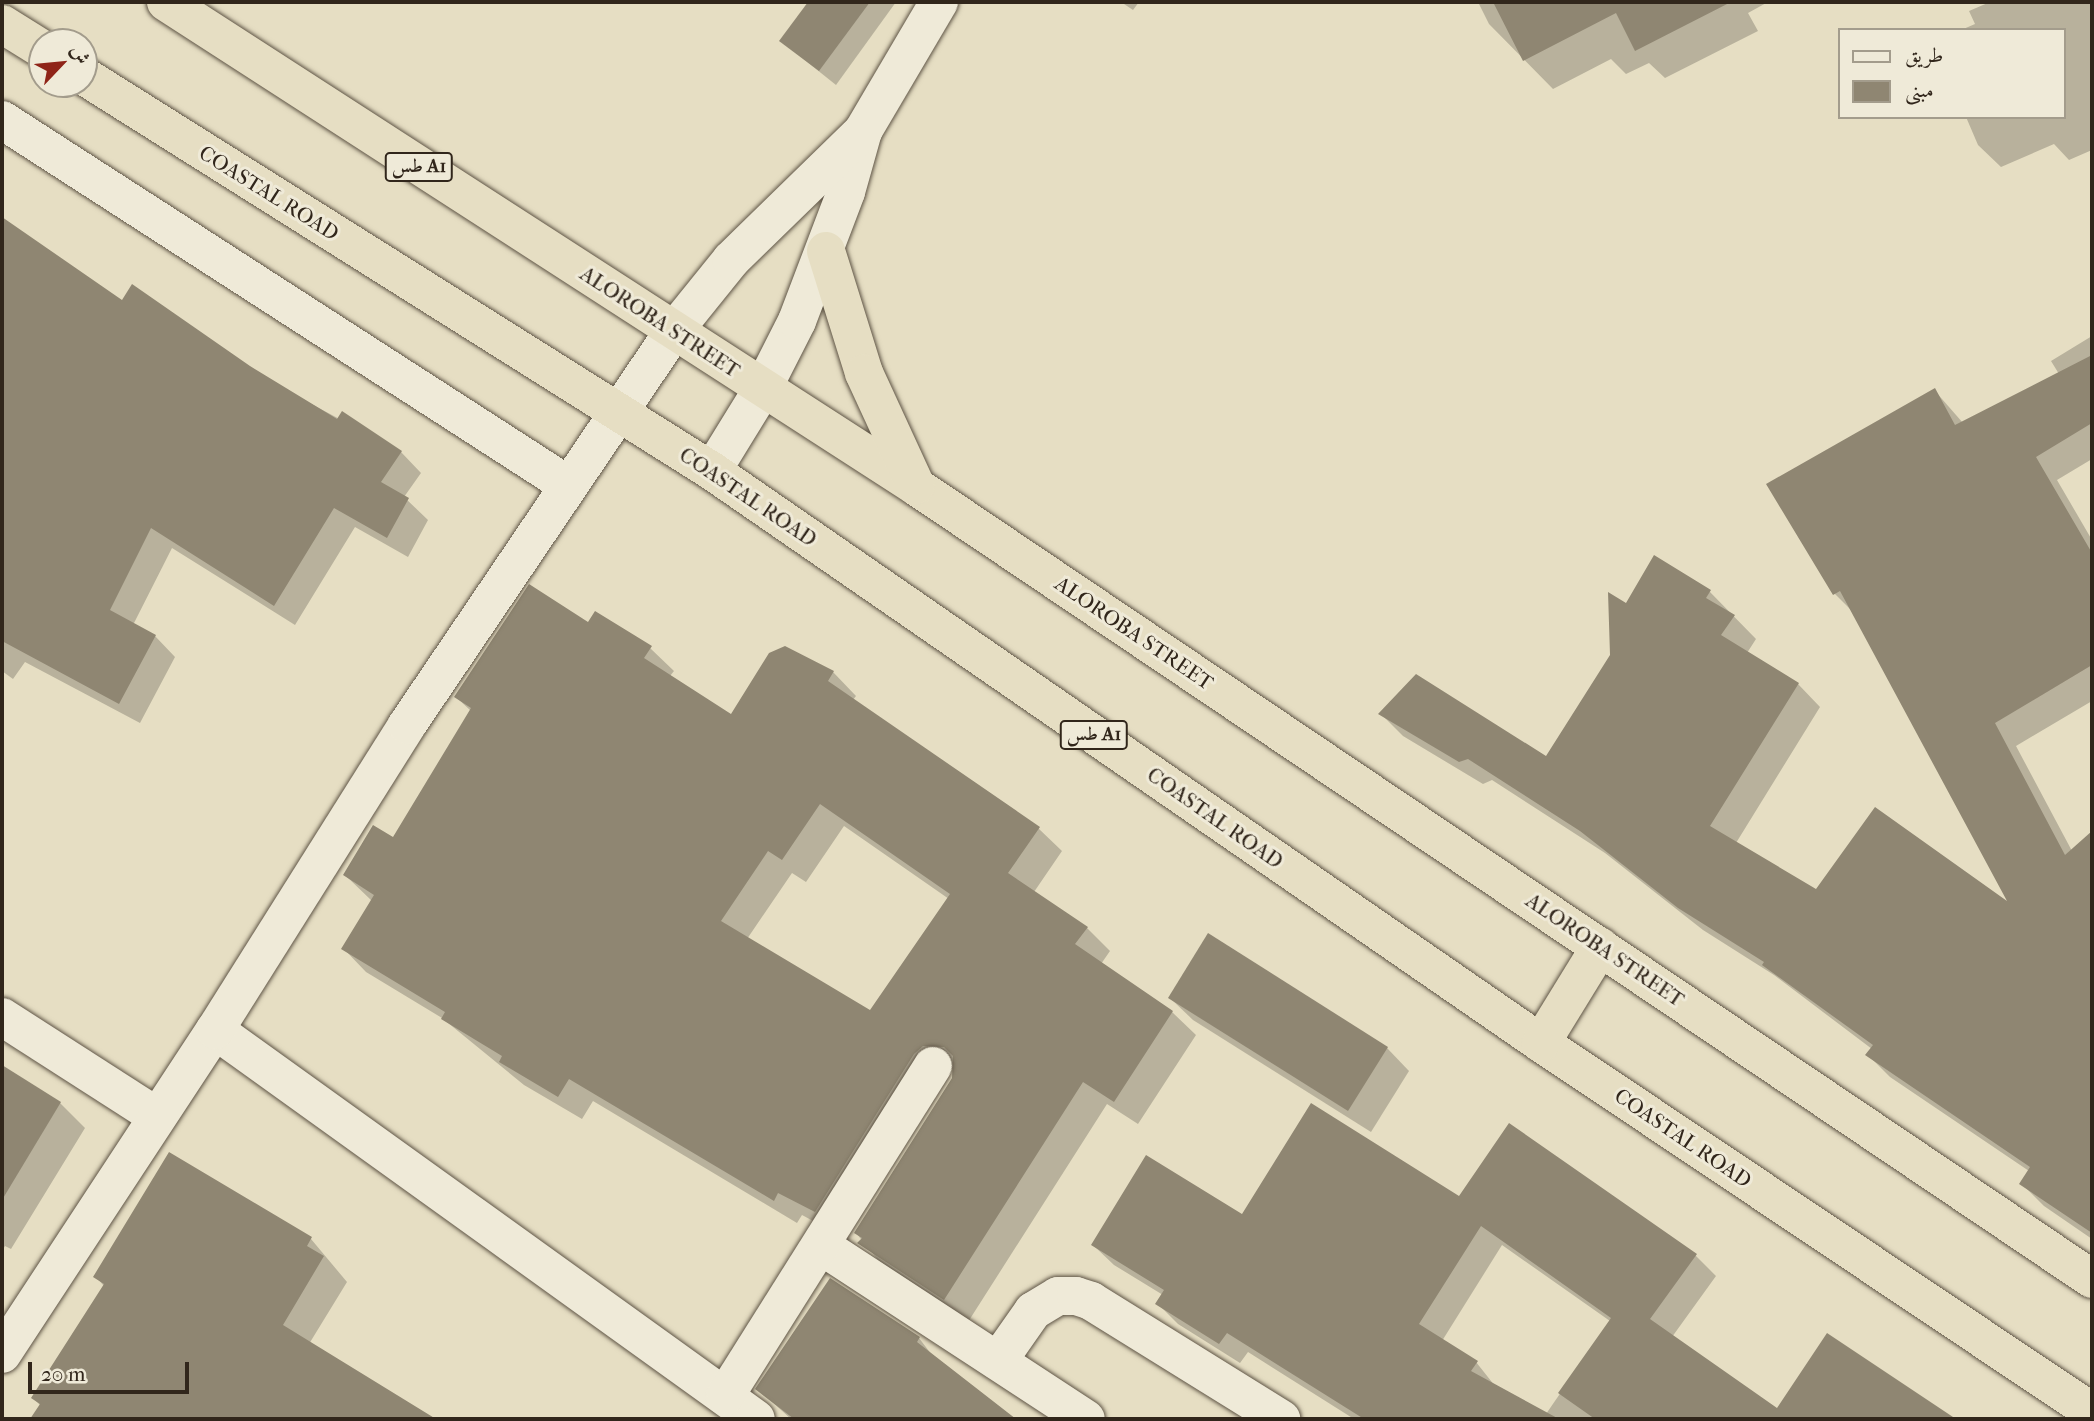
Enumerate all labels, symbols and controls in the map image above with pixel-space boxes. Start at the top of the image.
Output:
north arrow [28,28,98,98]
legend [1839,28,2066,119]
text: ش [66,41,94,68]
text: طريق [1905,43,1943,67]
text: مبنى [1905,78,1934,102]
street label: COASTAL ROAD [195,140,343,246]
road number: طس A1 [384,152,454,182]
street label: ALOROBA STREET [575,261,745,383]
street label: COASTAL ROAD [675,442,821,552]
street label: ALOROBA STREET [1050,571,1218,695]
road number: طس A1 [1059,720,1129,750]
street label: COASTAL ROAD [1142,762,1288,874]
street label: ALOROBA STREET [1521,888,1689,1012]
street label: COASTAL ROAD [1610,1083,1756,1193]
scale bar [32,1348,192,1392]
text: 20 m [41,1362,85,1386]

